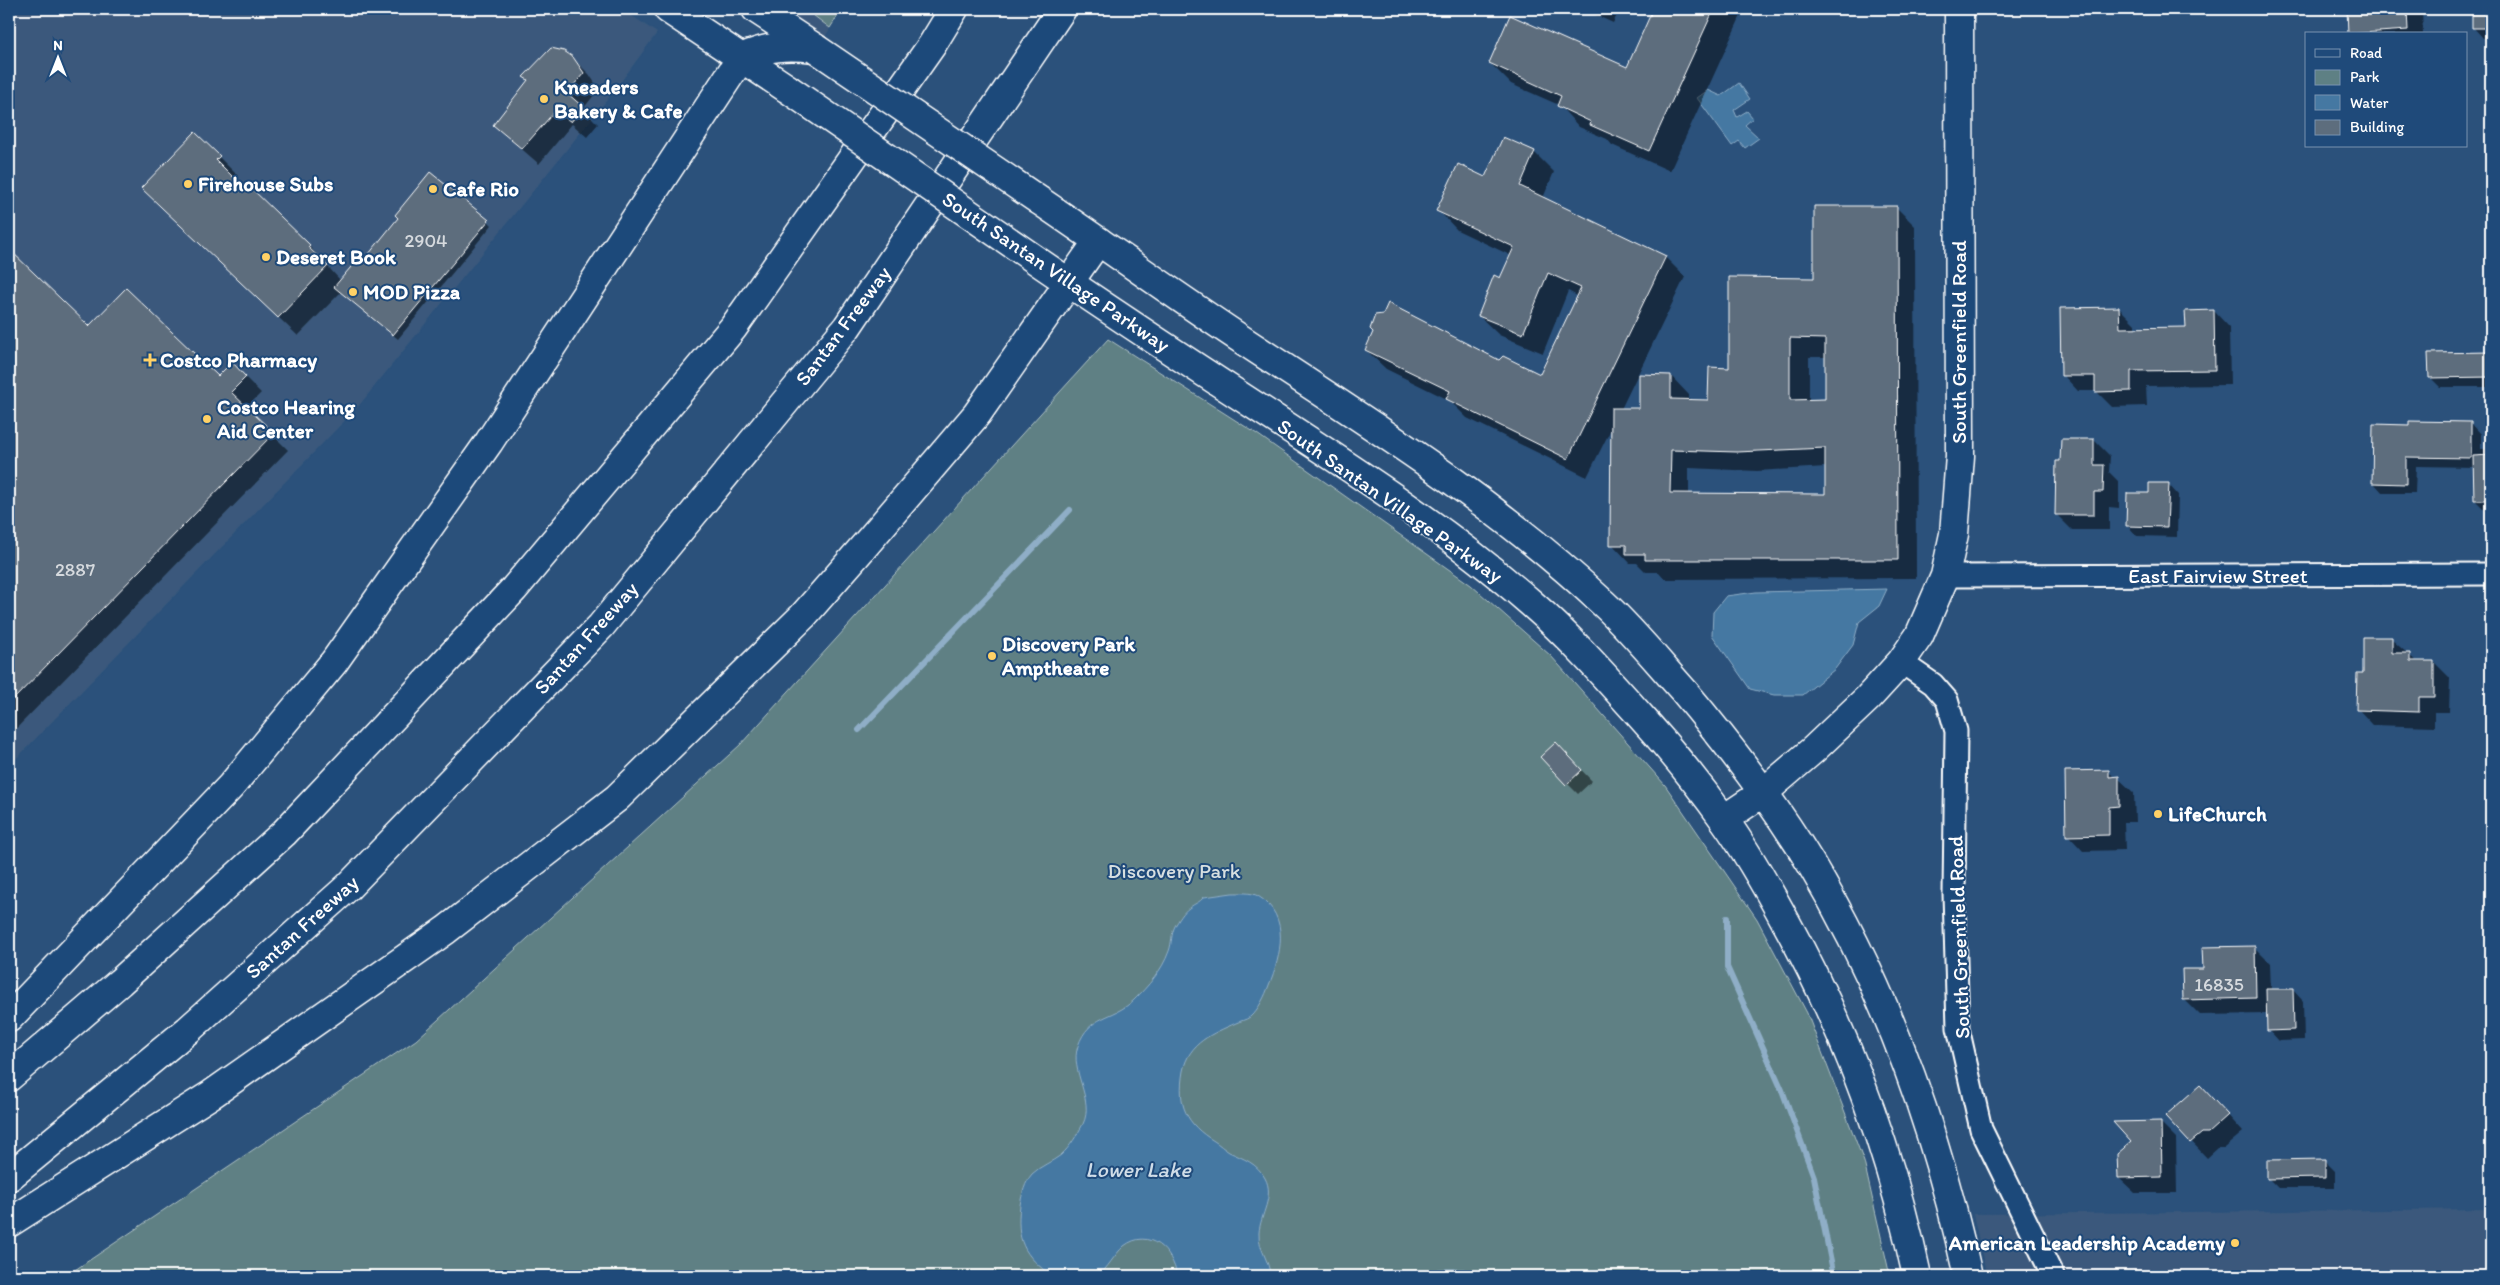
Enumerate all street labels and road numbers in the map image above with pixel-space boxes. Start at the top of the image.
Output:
street label: South Santan Village Parkway [938,186,1175,357]
street label: South Greenfield Road [1946,240,1971,444]
street label: Santan Freeway [790,261,896,390]
street label: South Santan Village Parkway [1273,413,1508,588]
street label: East Fairview Street [2128,563,2308,588]
street label: Santan Freeway [528,576,643,699]
street label: South Greenfield Road [1942,834,1975,1039]
street label: Santan Freeway [240,869,363,984]

